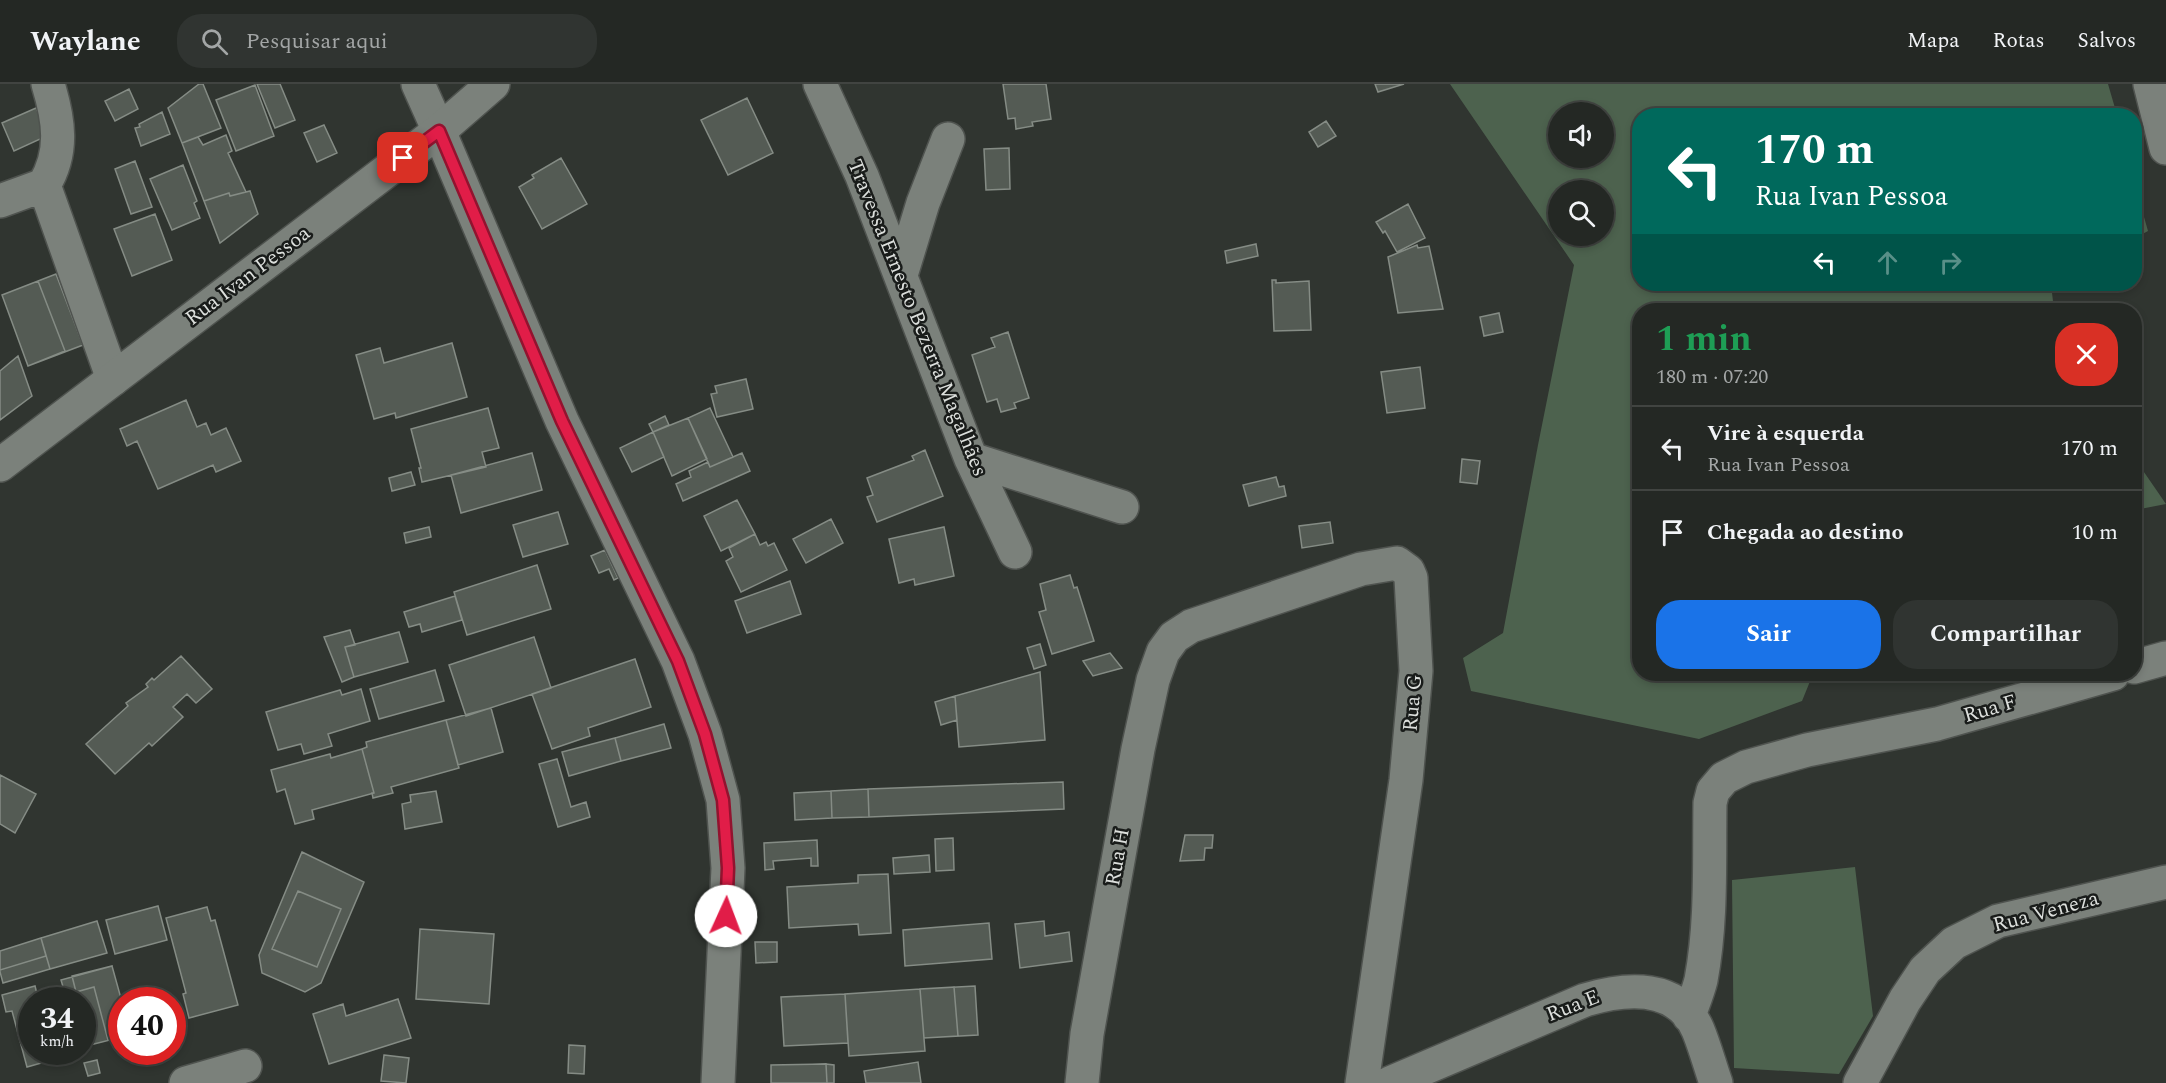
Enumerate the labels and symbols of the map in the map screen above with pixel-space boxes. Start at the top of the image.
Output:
pin [377,132,428,183]
street label: Travessa Ernesto Bezerra Magalhães [839,155,995,481]
street label: Rua Ivan Pessoa [178,218,318,334]
street label: Rua G [1395,673,1431,733]
street label: Rua F [1960,686,2020,732]
street label: Rua H [1097,826,1139,888]
street label: Rua Veneza [1989,882,2103,942]
position arrow [694,884,758,948]
street label: Rua E [1542,981,1604,1031]
speed limit sign: 40 [108,987,186,1065]

